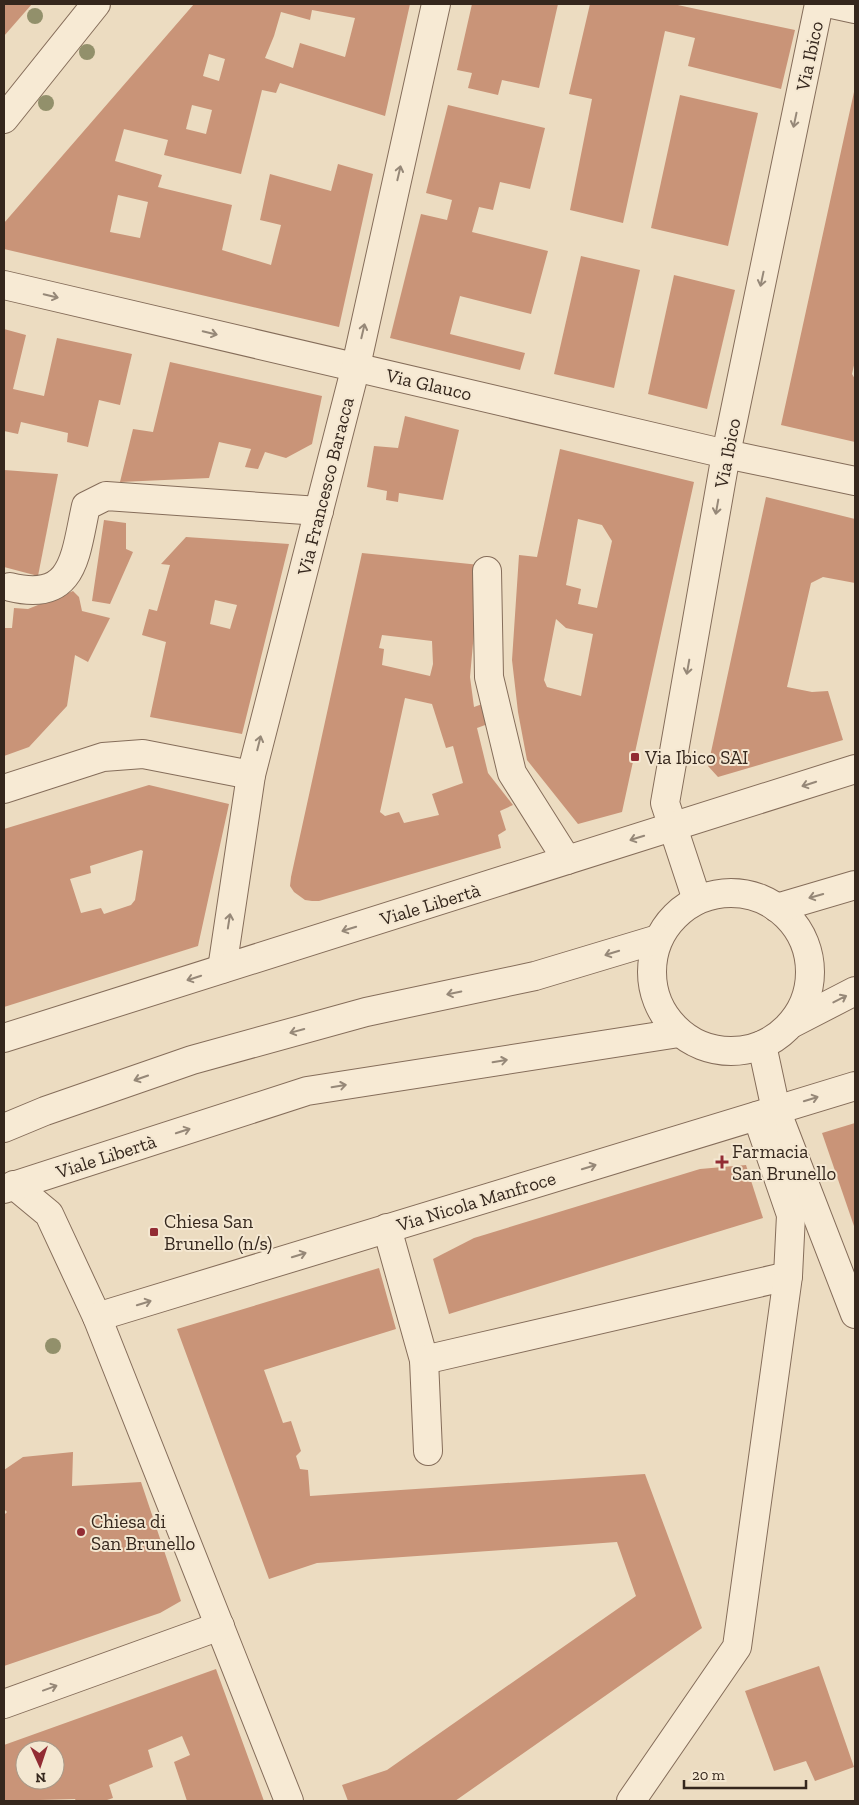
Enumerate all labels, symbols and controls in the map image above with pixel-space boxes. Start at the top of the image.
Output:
street label: Via Ibico [791,19,828,94]
one-way arrow [790,112,799,128]
one-way arrow [395,165,404,181]
one-way arrow [757,271,766,287]
one-way arrow [43,292,59,301]
one-way arrow [359,324,369,340]
one-way arrow [201,329,217,338]
street label: Via Glauco [383,363,474,406]
street label: Via Francesco Baracca [292,395,359,579]
street label: Via Ibico [709,416,746,491]
one-way arrow [711,499,721,515]
one-way arrow [683,659,693,675]
one-way arrow [255,736,264,752]
place label: Via Ibico SAI [644,746,748,769]
marker: Via Ibico SAI [629,751,641,763]
one-way arrow [801,779,817,789]
one-way arrow [630,834,646,844]
street label: Viale Libertà [376,878,483,931]
one-way arrow [809,892,825,902]
one-way arrow [224,913,234,929]
one-way arrow [341,925,357,934]
one-way arrow [604,948,620,958]
one-way arrow [186,973,202,983]
one-way arrow [447,989,463,998]
one-way arrow [832,994,847,1003]
one-way arrow [289,1027,305,1037]
one-way arrow [491,1056,507,1066]
one-way arrow [134,1074,149,1083]
one-way arrow [331,1081,347,1091]
one-way arrow [803,1094,819,1104]
one-way arrow [175,1125,191,1135]
street label: Viale Libertà [52,1130,159,1184]
place label: Farmacia San Brunello [732,1140,837,1185]
marker: Farmacia San Brunello [716,1156,728,1168]
one-way arrow [581,1162,597,1172]
street label: Via Nicola Manfroce [393,1166,558,1237]
place label: Chiesa San Brunello (n/s) [164,1210,272,1255]
marker: Chiesa San Brunello (n/s) [148,1226,160,1238]
one-way arrow [291,1250,307,1260]
one-way arrow [136,1297,152,1307]
place label: Chiesa di San Brunello [91,1510,196,1555]
marker: Chiesa di San Brunello [75,1526,87,1538]
one-way arrow [41,1683,57,1692]
north arrow [15,1740,65,1790]
scale bar [684,1758,806,1790]
text: 20 m [692,1766,725,1784]
text: N [35,1769,46,1786]

